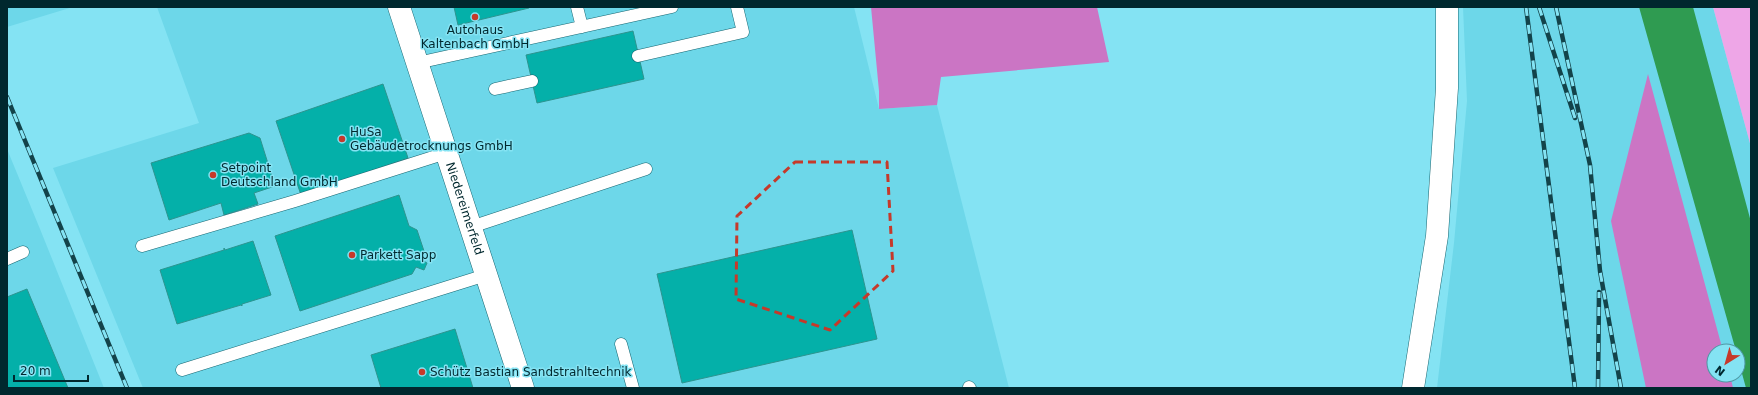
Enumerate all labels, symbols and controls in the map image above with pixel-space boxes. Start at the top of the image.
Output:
marker: Autohaus Kaltenbach GmbH [470,12,480,22]
place label: Autohaus Kaltenbach GmbH [421,23,529,51]
place label: HuSa Gebäudetrocknungs GmbH [350,125,513,153]
marker: HuSa Gebäudetrocknungs GmbH [337,134,347,144]
street label: Niedereimerfeld [443,160,486,257]
place label: Setpoint Deutschland GmbH [221,161,338,189]
marker: Setpoint Deutschland GmbH [208,170,218,180]
place label: Parkett Sapp [360,248,436,262]
marker: Parkett Sapp [347,250,357,260]
north arrow [1706,343,1746,383]
scale bar [14,357,88,383]
text: N [1713,363,1728,379]
text: 20 m [20,364,51,378]
place label: Schütz Bastian Sandstrahltechnik [430,365,632,379]
marker: Schütz Bastian Sandstrahltechnik [417,367,427,377]

